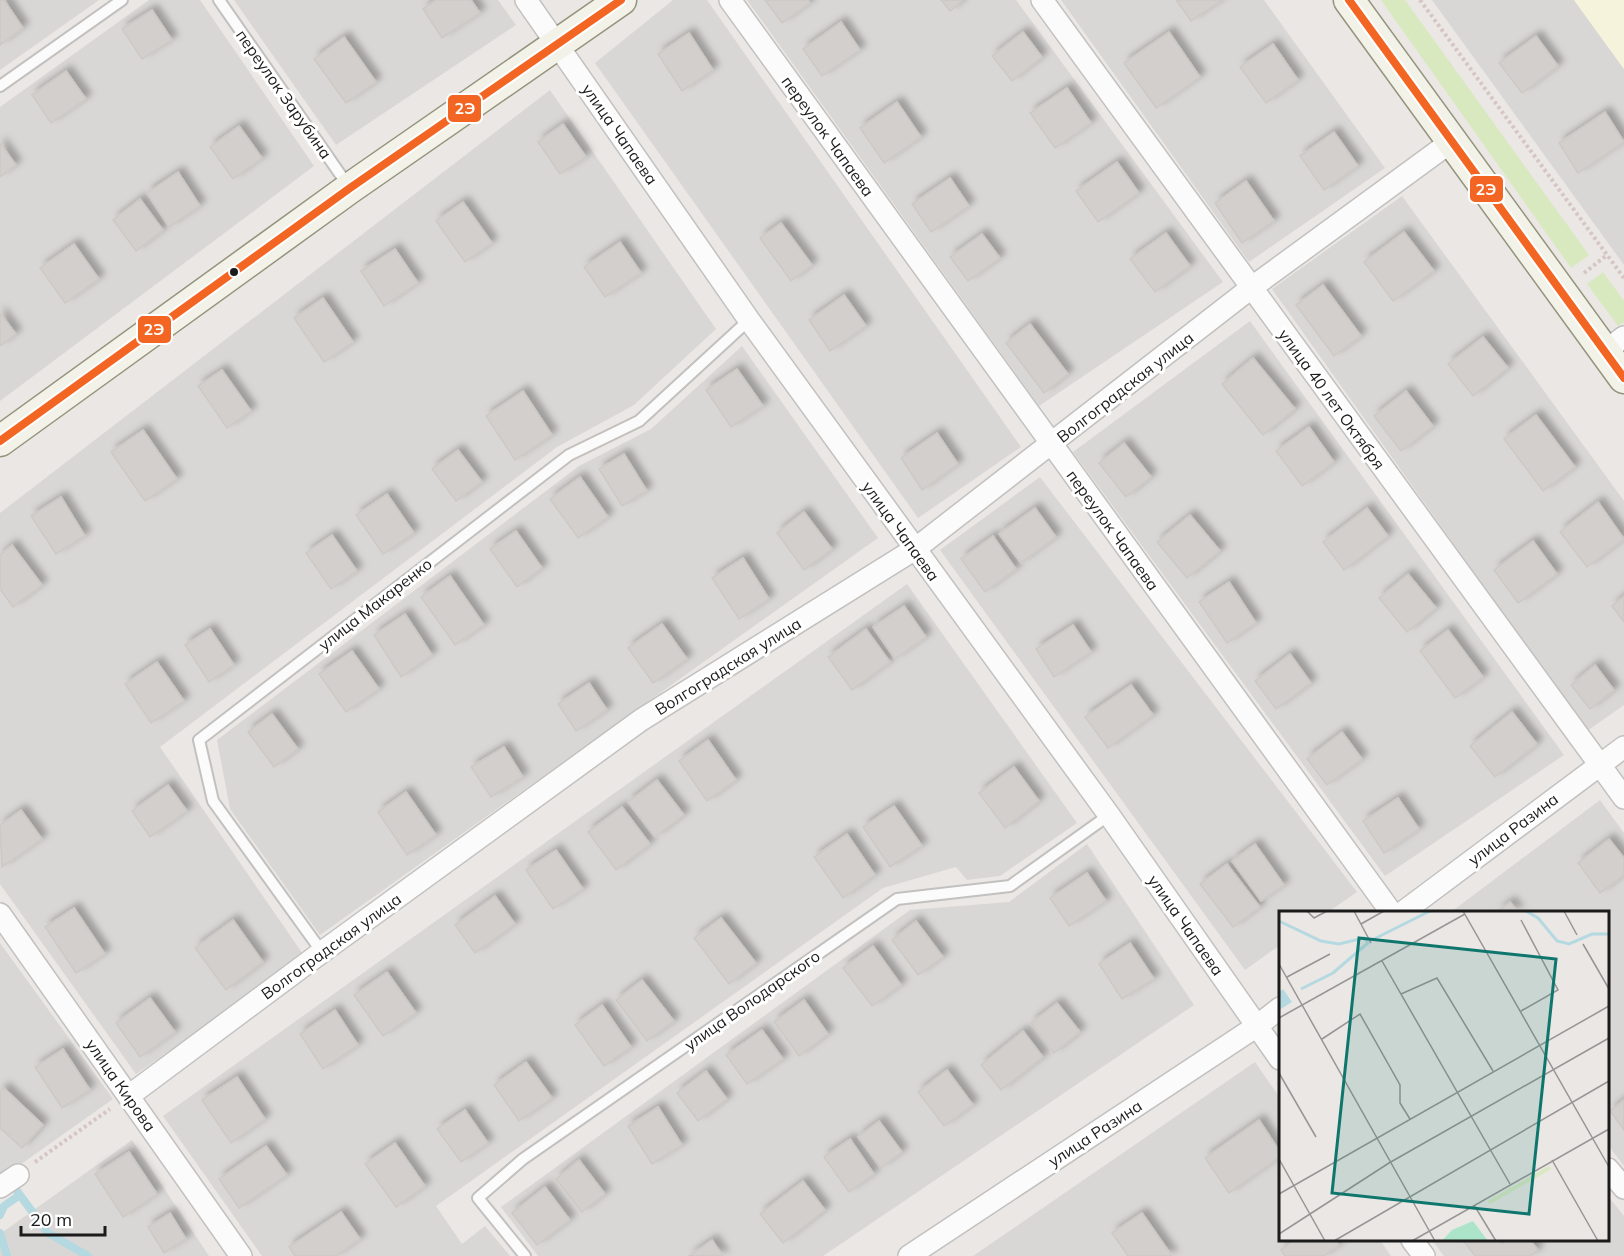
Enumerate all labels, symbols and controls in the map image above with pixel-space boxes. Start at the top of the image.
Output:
street label: переулок Зарубина [232,25,336,163]
street label: переулок Чапаева [778,72,878,200]
street label: улица Чапаева [578,80,662,188]
line badge: 2Э [447,94,482,123]
text: 2Э [455,98,475,118]
line badge: 2Э [1469,175,1504,203]
text: 2Э [1476,179,1496,199]
unlabelled marker [228,266,240,278]
line badge: 2Э [137,315,172,344]
text: 2Э [144,319,164,339]
street label: улица 40 лет Октября [1274,325,1390,473]
street label: Волгоградская улица [1053,327,1197,447]
street label: переулок Чапаева [1063,466,1163,594]
street label: улица Чапаева [858,477,944,585]
street label: улица Макаренко [314,553,436,655]
street label: Волгоградская улица [651,613,805,719]
street label: улица Разина [1464,789,1562,869]
street label: улица Чапаева [1144,871,1228,979]
street label: Волгоградская улица [257,888,405,1004]
inset map [1279,911,1609,1241]
street label: улица Володарского [680,946,824,1054]
street label: улица Кирова [82,1035,160,1135]
street label: улица Разина [1044,1095,1146,1171]
scale bar [21,1199,105,1237]
text: 20 m [30,1208,72,1231]

